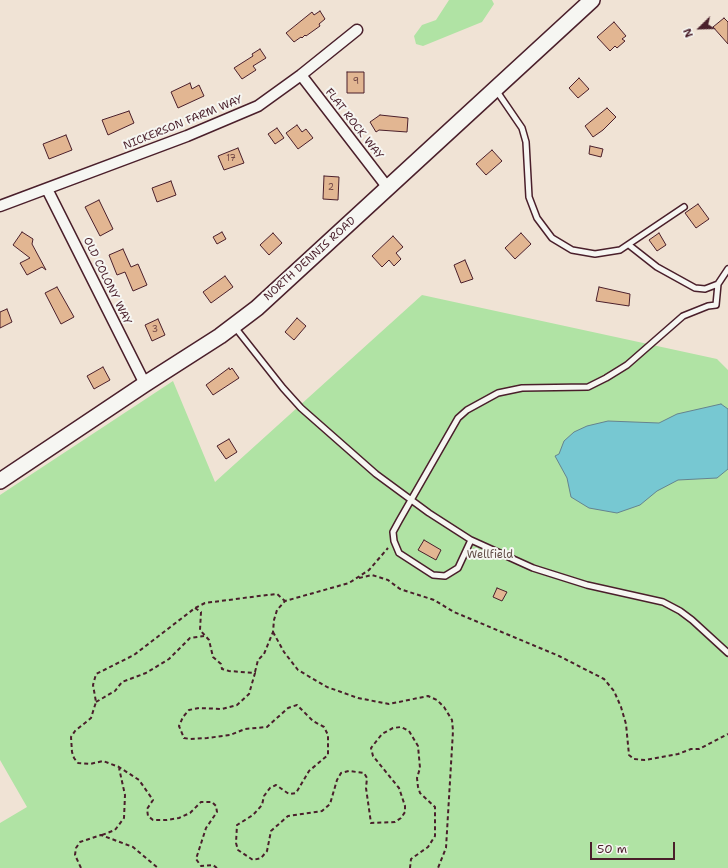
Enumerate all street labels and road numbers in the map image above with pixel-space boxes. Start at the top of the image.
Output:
street label: FLAT ROCK WAY [322,86,386,162]
street label: NICKERSON FARM WAY [121,93,245,153]
street label: NORTH DENNIS ROAD [261,214,359,304]
street label: OLD COLONY WAY [80,235,134,327]

